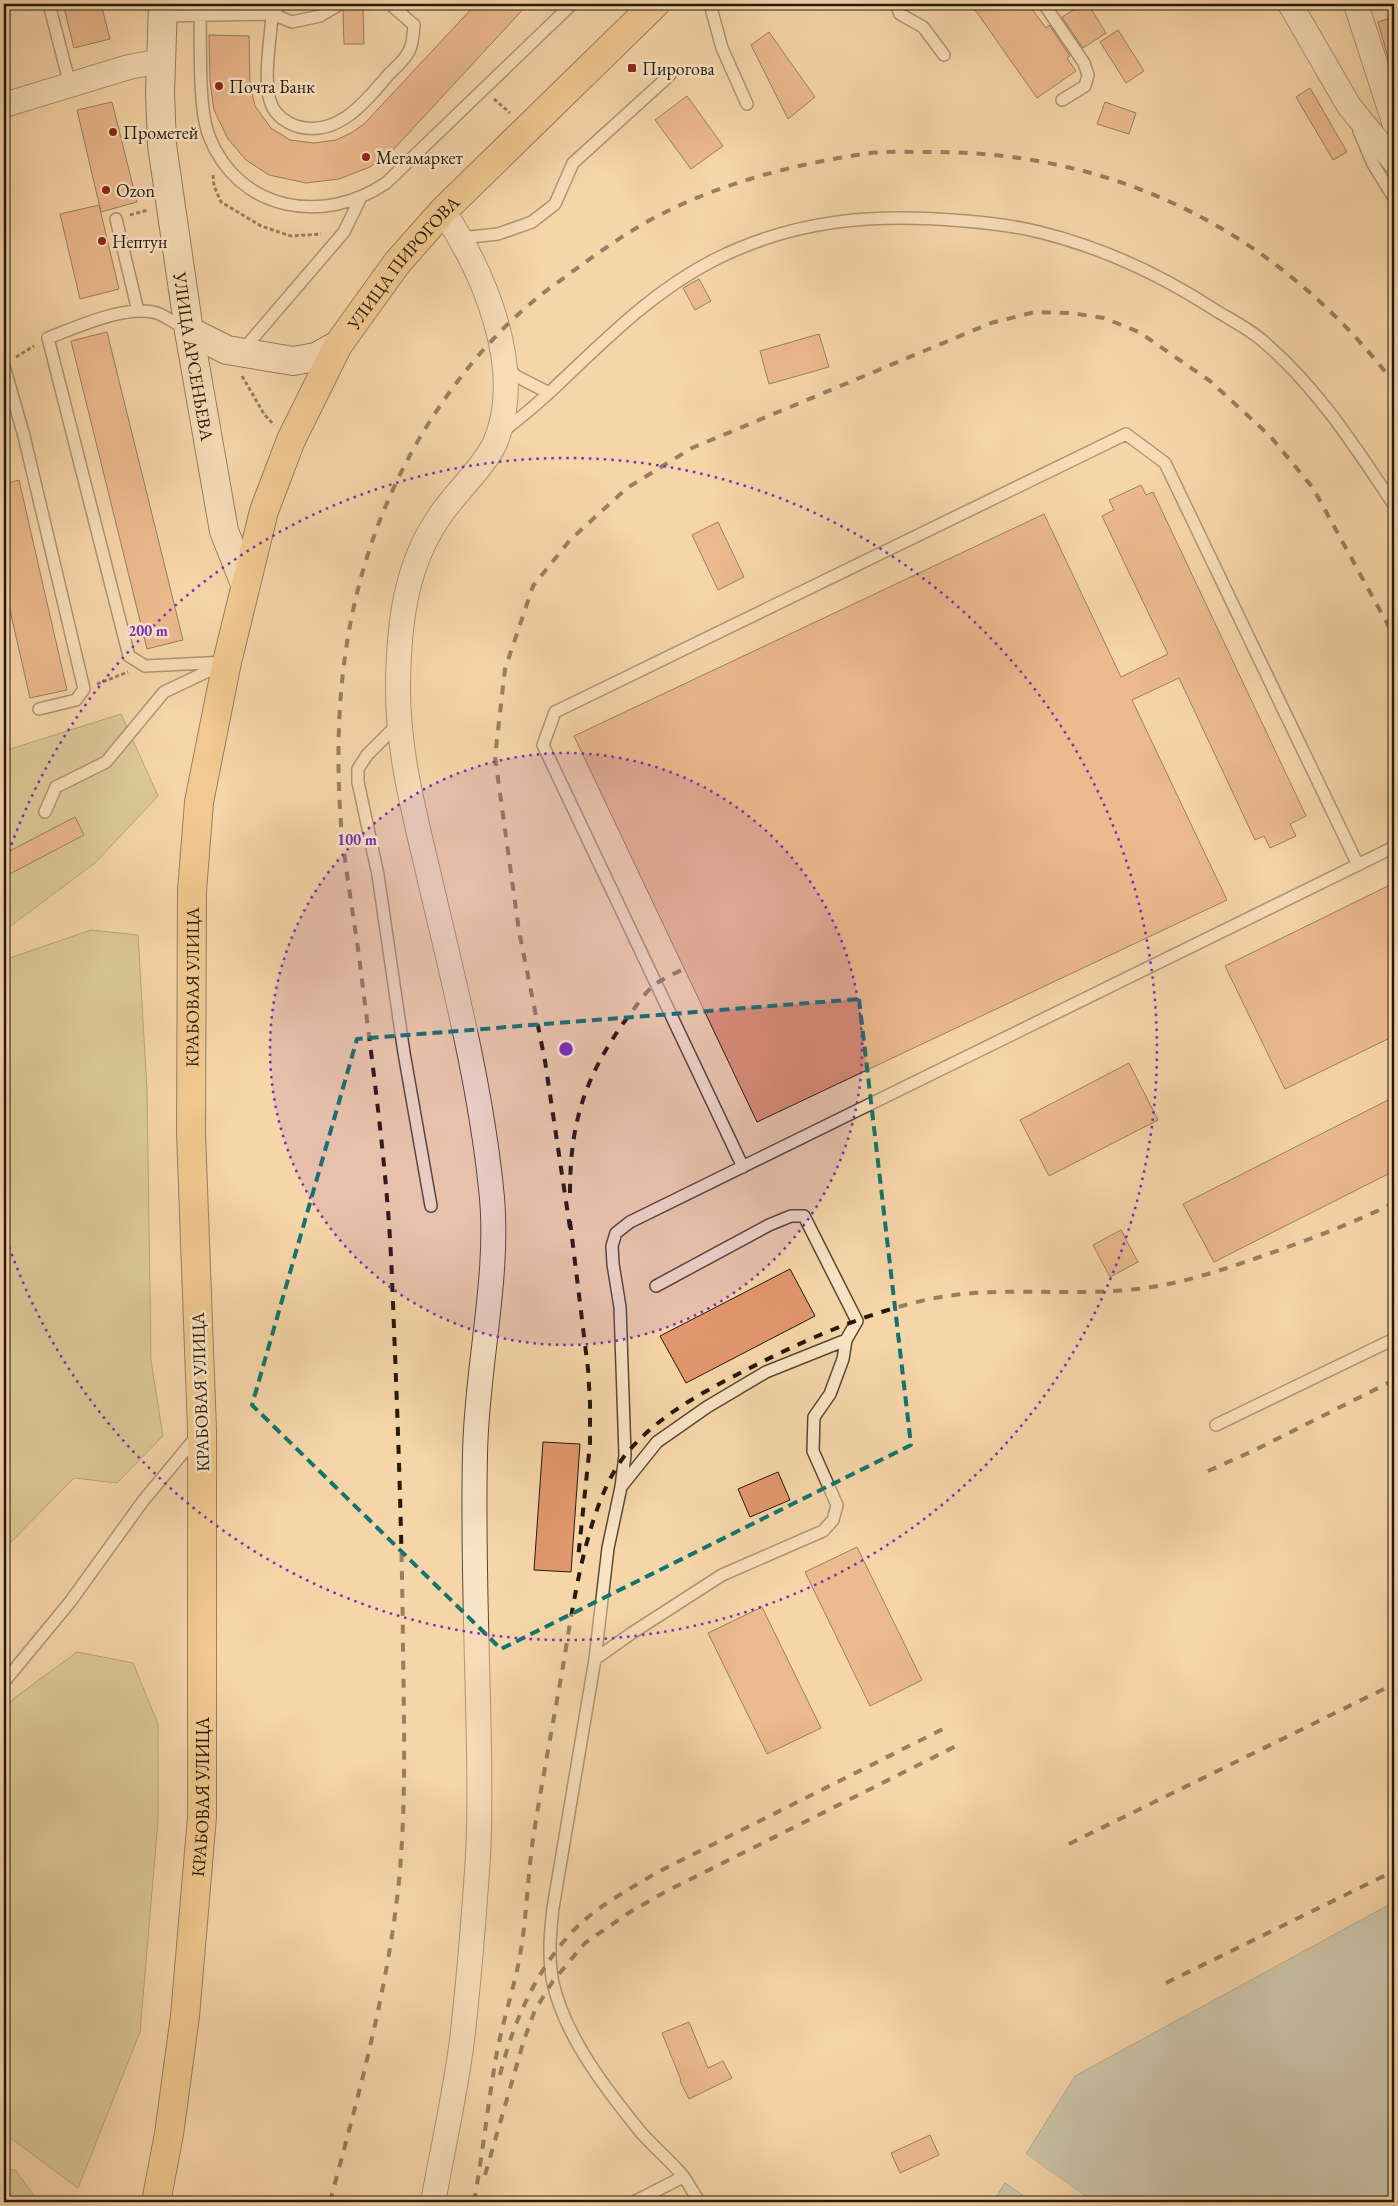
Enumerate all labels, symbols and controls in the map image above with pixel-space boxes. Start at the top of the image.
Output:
place label: Пирогова [642,57,716,80]
marker: Пирогова [626,62,638,74]
place label: Почта Банк [229,75,315,98]
marker: Почта Банк [213,80,225,92]
place label: Прометей [123,121,199,144]
marker: Прометей [107,126,119,138]
place label: Мегамаркет [376,146,463,169]
marker: Мегамаркет [360,151,372,163]
place label: Ozon [116,179,155,202]
marker: Ozon [100,184,112,196]
street label: УЛИЦА ПИРОГОВА [341,190,464,335]
place label: Нептун [112,230,167,253]
marker: Нептун [96,235,108,247]
street label: УЛИЦА АРСЕНЬЕВА [169,270,220,443]
text: 200 m [128,621,168,640]
text: 100 m [337,830,377,849]
street label: КРАБОВАЯ УЛИЦА [180,907,203,1067]
centre of rings [557,1040,575,1058]
street label: КРАБОВАЯ УЛИЦА [186,1311,214,1472]
street label: КРАБОВАЯ УЛИЦА [185,1717,214,1878]

